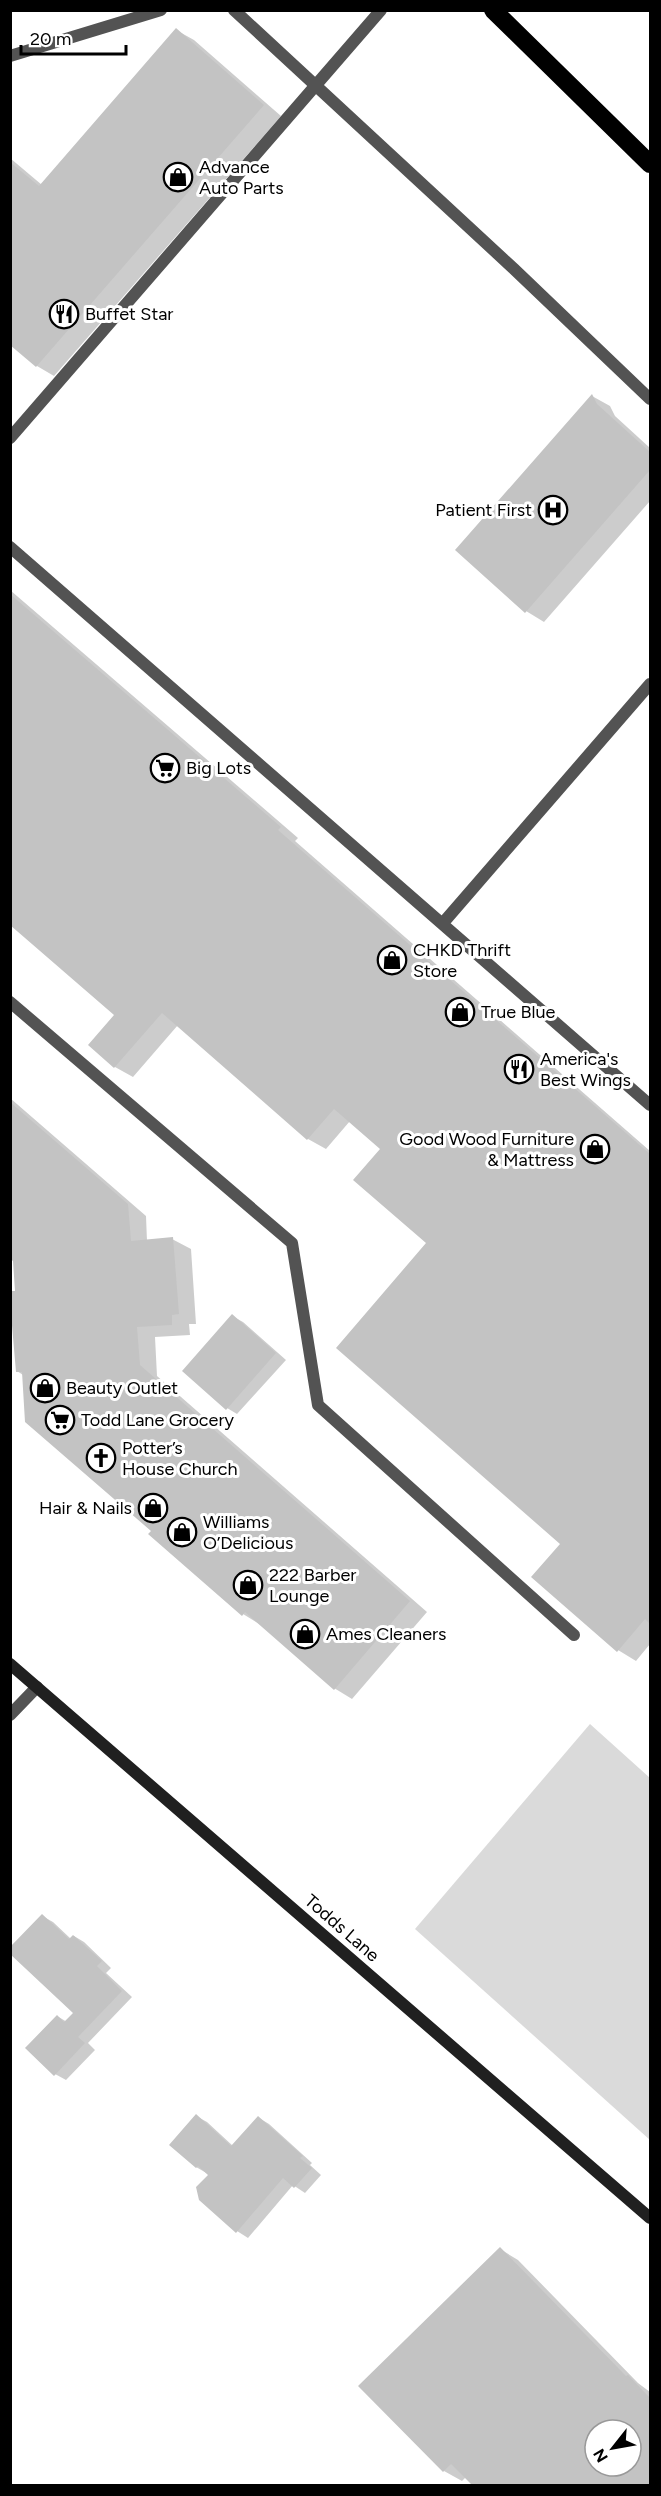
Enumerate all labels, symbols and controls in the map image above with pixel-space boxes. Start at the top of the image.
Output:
scale bar [21,18,126,56]
text: 20 m [30,28,71,50]
place label: Advance Auto Parts [199,156,284,199]
shop icon: Advance Auto Parts [162,161,194,193]
restaurant icon: Buffet Star [48,298,80,330]
place label: Buffet Star [85,303,173,325]
hospital icon: Patient First [537,494,569,526]
place label: Patient First [435,499,532,521]
supermarket icon: Big Lots [149,752,181,784]
place label: Big Lots [186,757,251,779]
place label: CHKD Thrift Store [413,939,511,982]
shop icon: CHKD Thrift Store [376,944,408,976]
shop icon: True Blue [444,996,476,1028]
place label: True Blue [481,1001,555,1023]
place label: America's Best Wings [540,1048,631,1091]
restaurant icon: America's Best Wings [503,1053,535,1085]
place label: Good Wood Furniture & Mattress [399,1128,574,1171]
shop icon: Good Wood Furniture & Mattress [579,1133,611,1165]
shop icon: Beauty Outlet [29,1372,61,1404]
place label: Beauty Outlet [66,1377,178,1399]
supermarket icon: Todd Lane Grocery [44,1404,76,1436]
place label: Todd Lane Grocery [81,1409,235,1431]
place label: Potter’s House Church [122,1437,238,1480]
church icon: Potter’s House Church [85,1442,117,1474]
shop icon: Hair & Nails [137,1492,169,1524]
place label: Hair & Nails [39,1497,132,1519]
place label: Williams O’Delicious [203,1511,293,1554]
shop icon: Williams O’Delicious [166,1516,198,1548]
place label: 222 Barber Lounge [269,1564,356,1607]
shop icon: 222 Barber Lounge [232,1569,264,1601]
shop icon: Ames Cleaners [289,1618,321,1650]
place label: Ames Cleaners [326,1623,446,1645]
street label: Todds Lane [300,1890,384,1966]
north arrow [583,2418,643,2478]
text: N [589,2445,612,2466]

